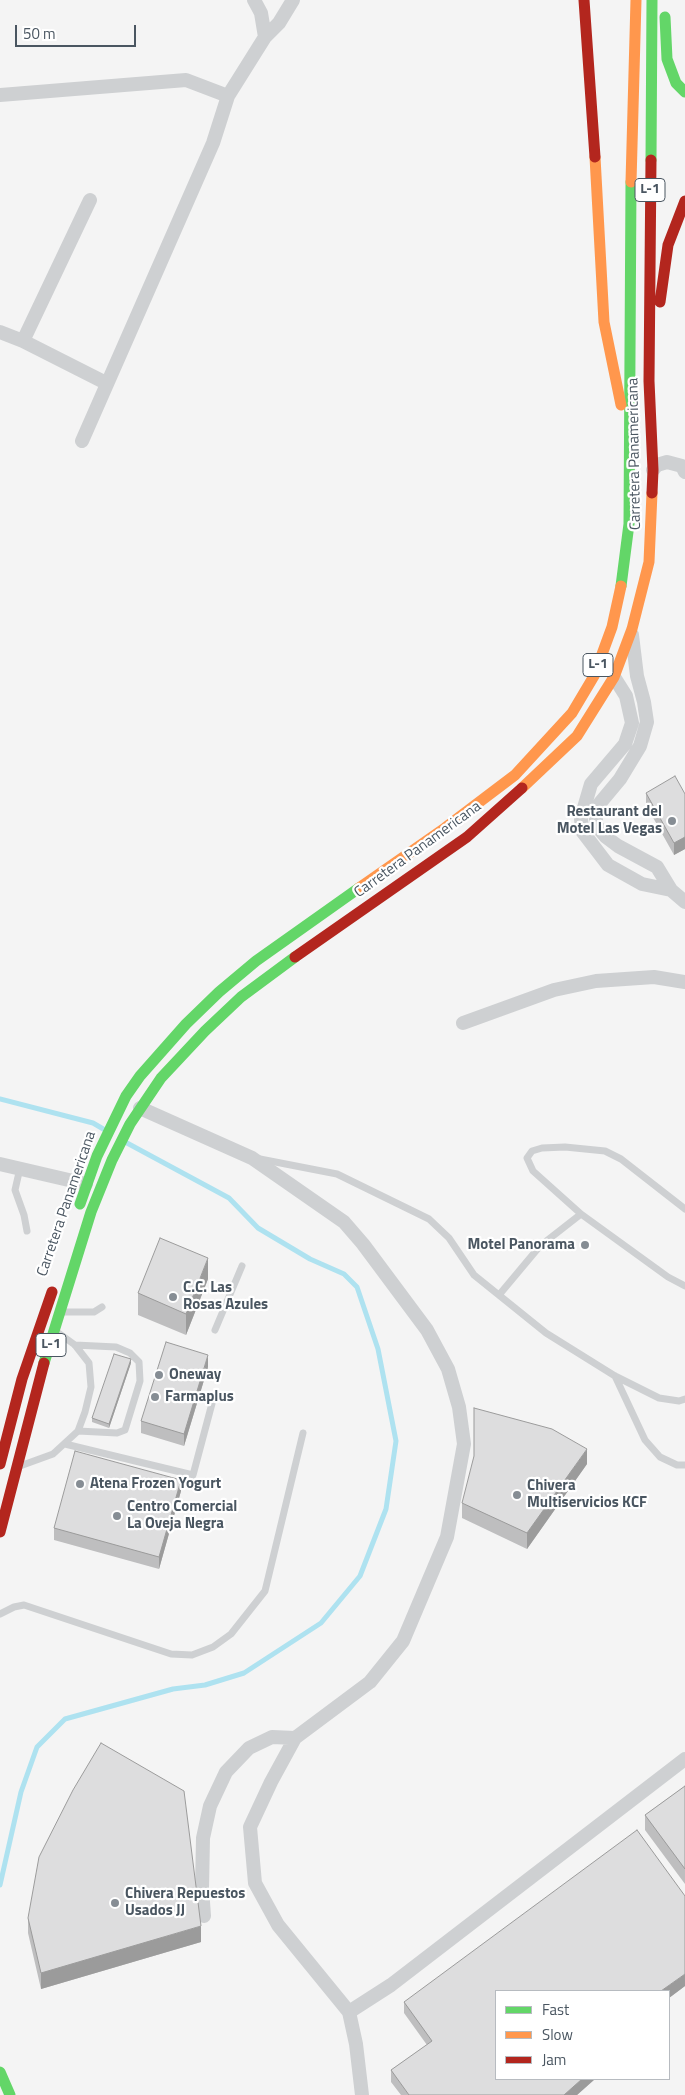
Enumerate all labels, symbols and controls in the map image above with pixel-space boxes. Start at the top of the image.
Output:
scale bar [18,15,139,47]
text: 50 m [23,22,56,45]
road number: L-1 [635,178,665,202]
street label: Carretera Panamericana [625,378,645,530]
road number: L-1 [583,654,613,676]
street label: Carretera Panamericana [351,798,485,902]
place label: Restaurant del Motel Las Vegas [557,803,662,838]
marker: Restaurant del Motel Las Vegas [666,815,678,827]
street label: Carretera Panamericana [34,1129,100,1279]
place label: Motel Panorama [468,1236,575,1254]
marker: Motel Panorama [579,1239,591,1251]
place label: C.C. Las Rosas Azules [183,1279,268,1314]
marker: C.C. Las Rosas Azules [167,1291,179,1303]
road number: L-1 [36,1334,66,1356]
place label: Oneway [169,1366,221,1384]
marker: Oneway [153,1369,165,1381]
place label: Farmaplus [165,1388,234,1406]
marker: Farmaplus [149,1391,161,1403]
place label: Atena Frozen Yogurt [90,1475,221,1493]
place label: Chivera Multiservicios KCF [527,1477,647,1512]
marker: Atena Frozen Yogurt [74,1478,86,1490]
marker: Chivera Multiservicios KCF [511,1489,523,1501]
place label: Centro Comercial La Oveja Negra [127,1498,237,1533]
marker: Centro Comercial La Oveja Negra [111,1510,123,1522]
place label: Chivera Repuestos Usados JJ [125,1885,245,1920]
marker: Chivera Repuestos Usados JJ [109,1897,121,1909]
legend [495,1990,670,2080]
text: Fast [542,1998,569,2021]
text: Slow [542,2023,573,2046]
text: Jam [542,2048,566,2071]

